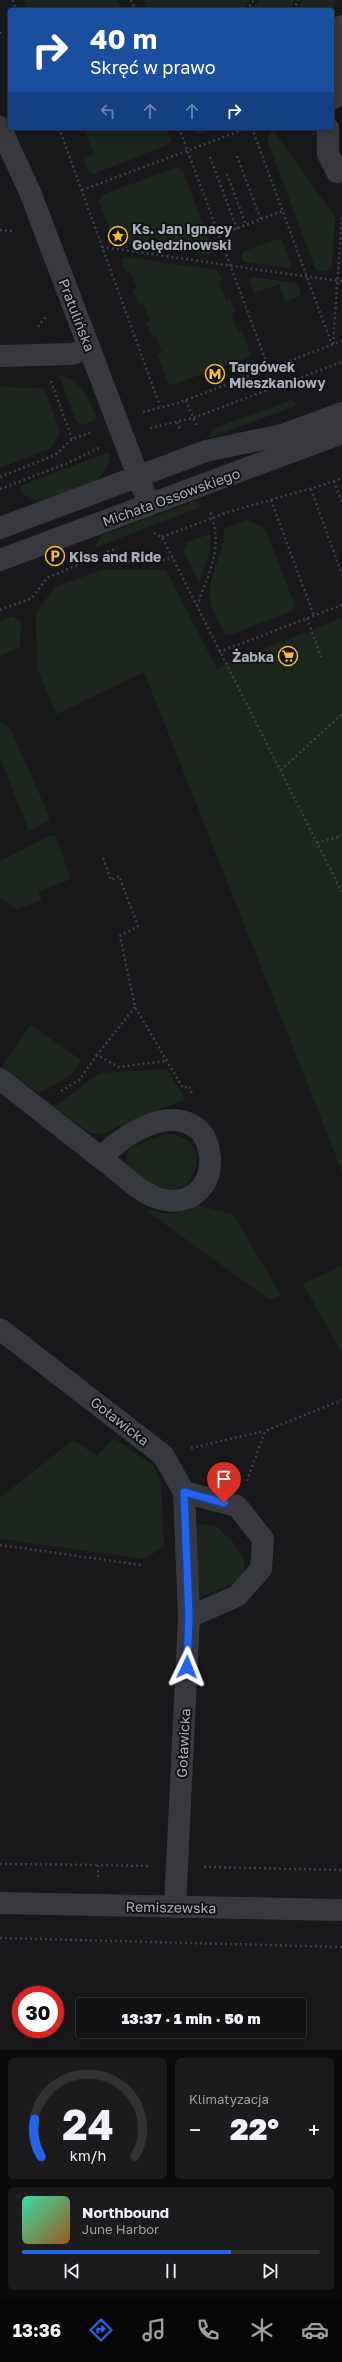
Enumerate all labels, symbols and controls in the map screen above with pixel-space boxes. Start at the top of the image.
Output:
text: 40 m [90,22,157,55]
icon: right [24,24,76,76]
text: Skręć w prawo [90,56,215,78]
icon: left [97,100,119,122]
icon: ahead [139,100,161,122]
icon: ahead [181,100,203,122]
icon: right [223,100,245,122]
place label: Ks. Jan Ignacy Golędzinowski [132,220,233,253]
place icon: Ks. Jan Ignacy Golędzinowski [107,225,129,247]
street label: Pratulińska [55,276,99,354]
place label: Targówek Mieszkaniowy [229,358,326,391]
metro station icon: Targówek Mieszkaniowy [204,363,226,385]
street label: Michała Ossowskiego [100,464,242,530]
parking icon: Kiss and Ride [44,545,66,567]
place label: Kiss and Ride [69,548,161,565]
supermarket icon: Żabka [277,645,299,667]
place label: Żabka [232,648,274,665]
street label: Goławicka [87,1393,153,1449]
pin [207,1462,241,1503]
icon: arrive [213,1468,235,1490]
position arrow [166,1646,208,1688]
street label: Goławicka [173,1708,193,1778]
street label: Remiszewska [126,1898,216,1916]
speed limit sign: 30 [12,1986,64,2038]
text: 13:37 · 1 min · 50 m [121,2009,261,2027]
text: Klimatyzacja [189,2091,269,2107]
text: 24 [62,2098,113,2148]
text: 22° [230,2111,279,2147]
text: − [189,2116,201,2143]
text: + [308,2116,320,2143]
text: km/h [69,2146,106,2163]
text: Northbound [82,2203,169,2221]
text: June Harbor [82,2221,159,2237]
icon: previous [61,2260,83,2282]
icon: pause [160,2260,182,2282]
icon: next [259,2260,281,2282]
icon: directions [87,2316,115,2344]
icon: music [140,2316,168,2344]
icon: phone [194,2316,222,2344]
icon: climate [248,2316,276,2344]
icon: car [301,2316,329,2344]
text: 13:36 [13,2319,61,2341]

